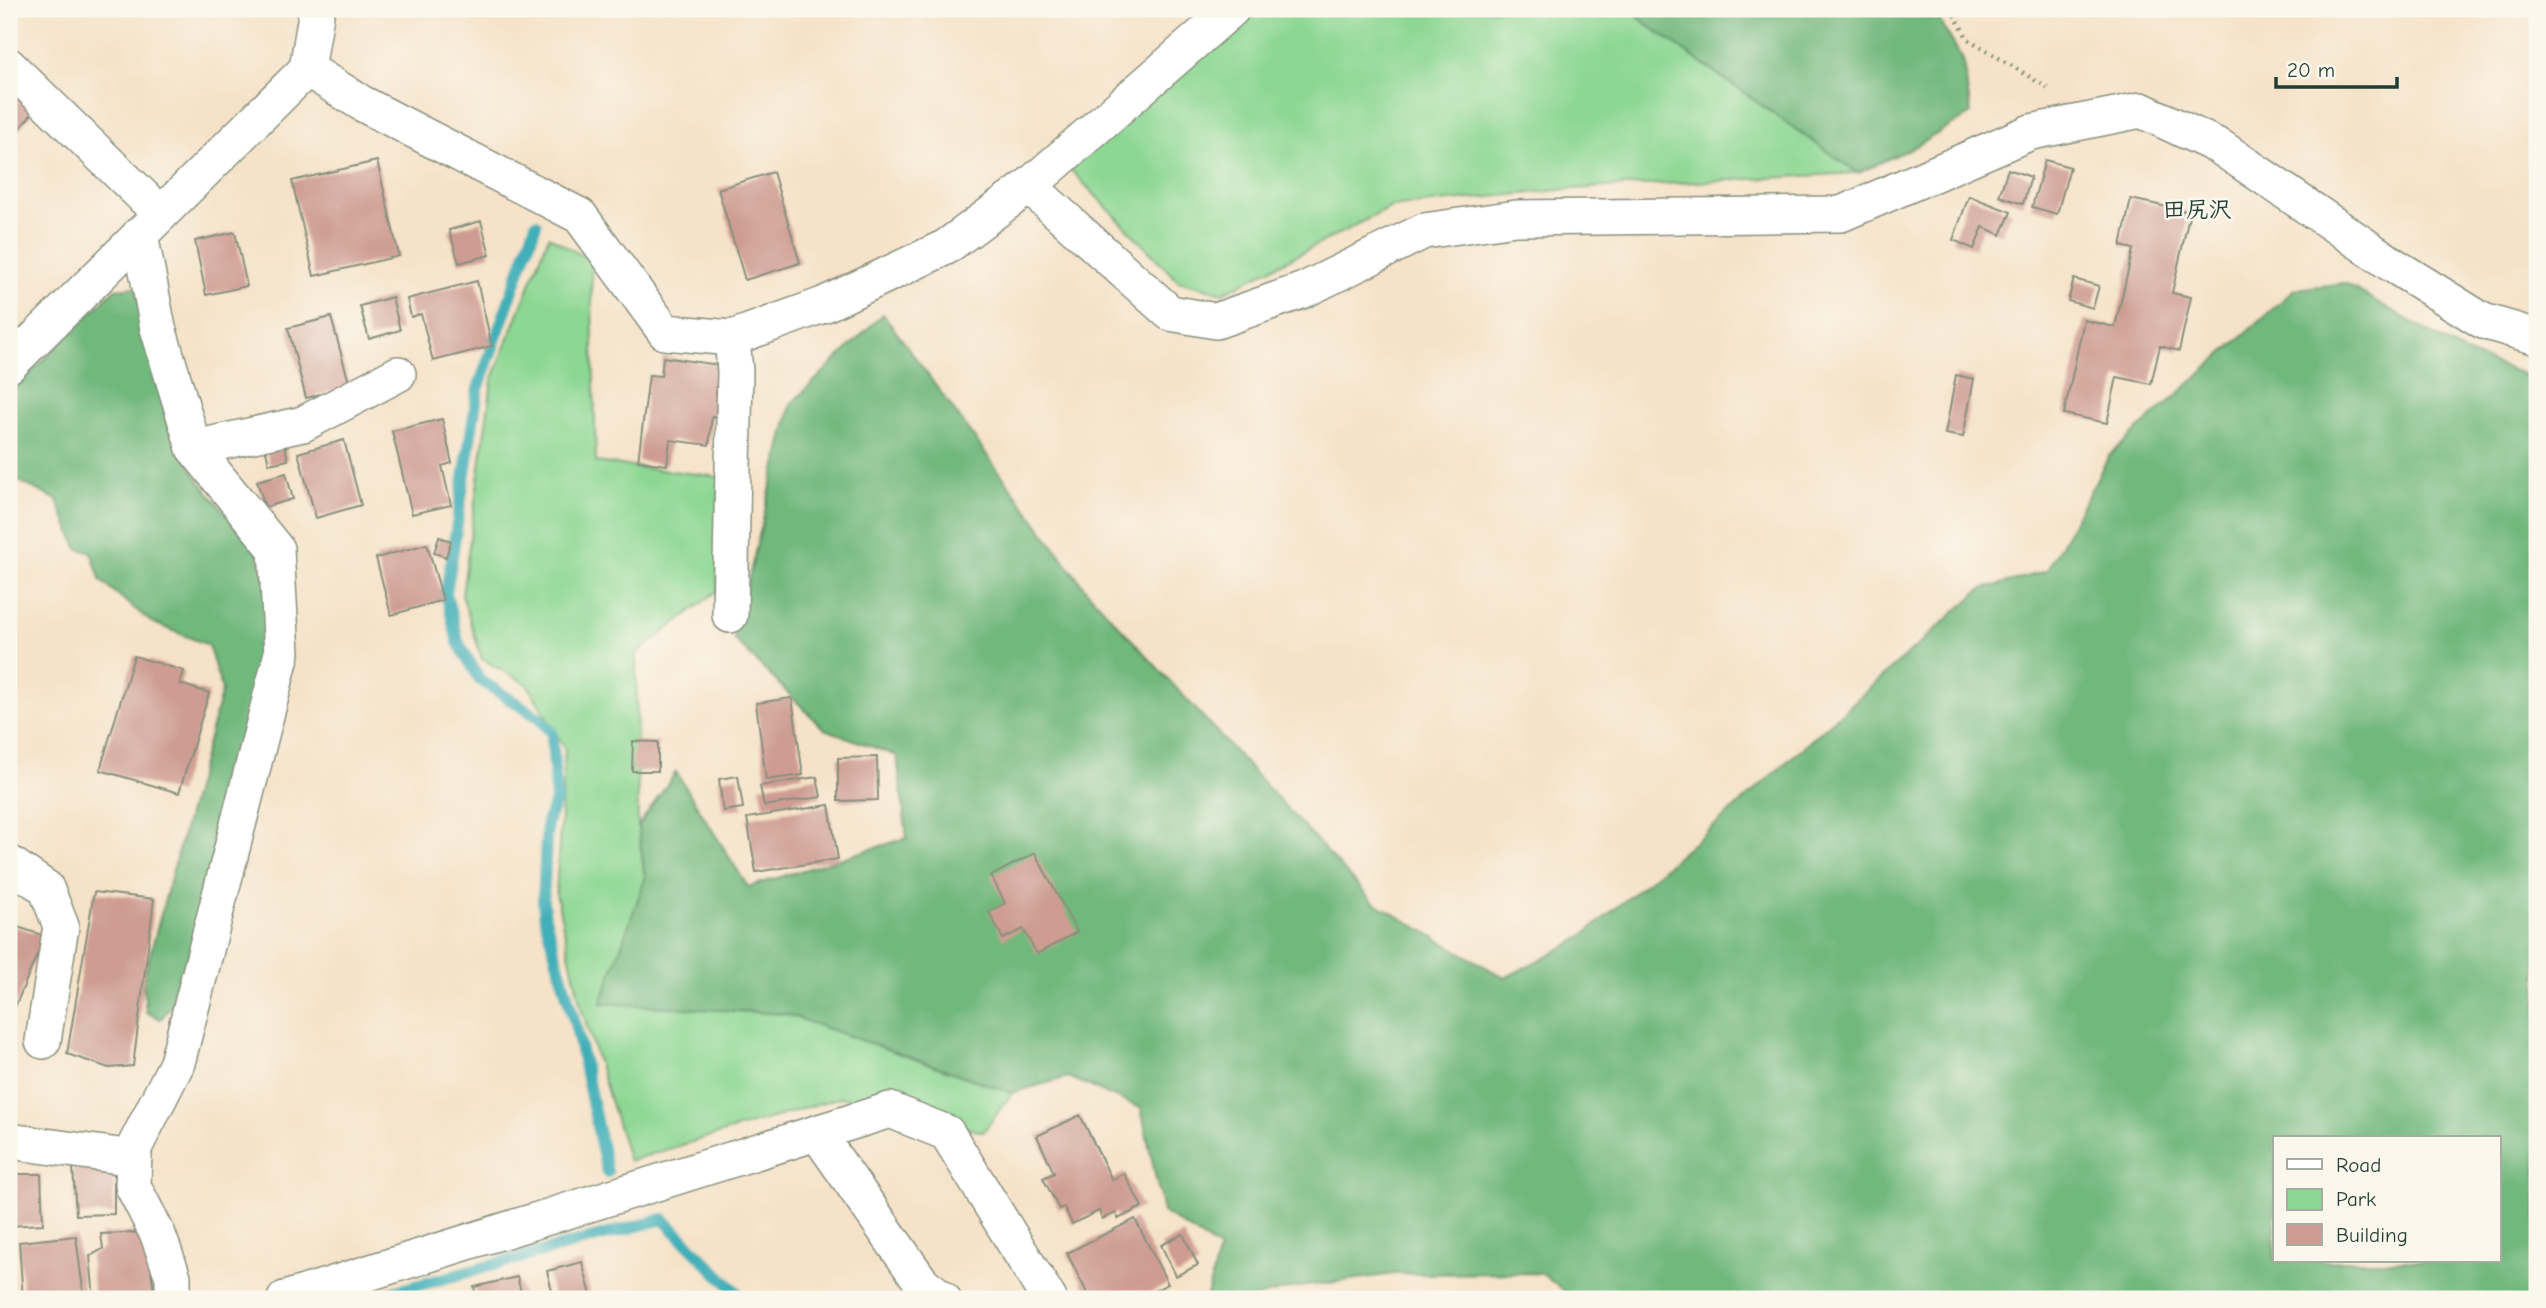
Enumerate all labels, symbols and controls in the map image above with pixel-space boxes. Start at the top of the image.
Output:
scale bar [2276,46,2397,90]
text: 20 m [2287,58,2335,82]
district label: 田尻沢 [2163,196,2232,223]
legend [2273,1136,2500,1262]
text: Road [2336,1153,2381,1177]
text: Park [2336,1187,2376,1211]
text: Building [2336,1223,2408,1247]

